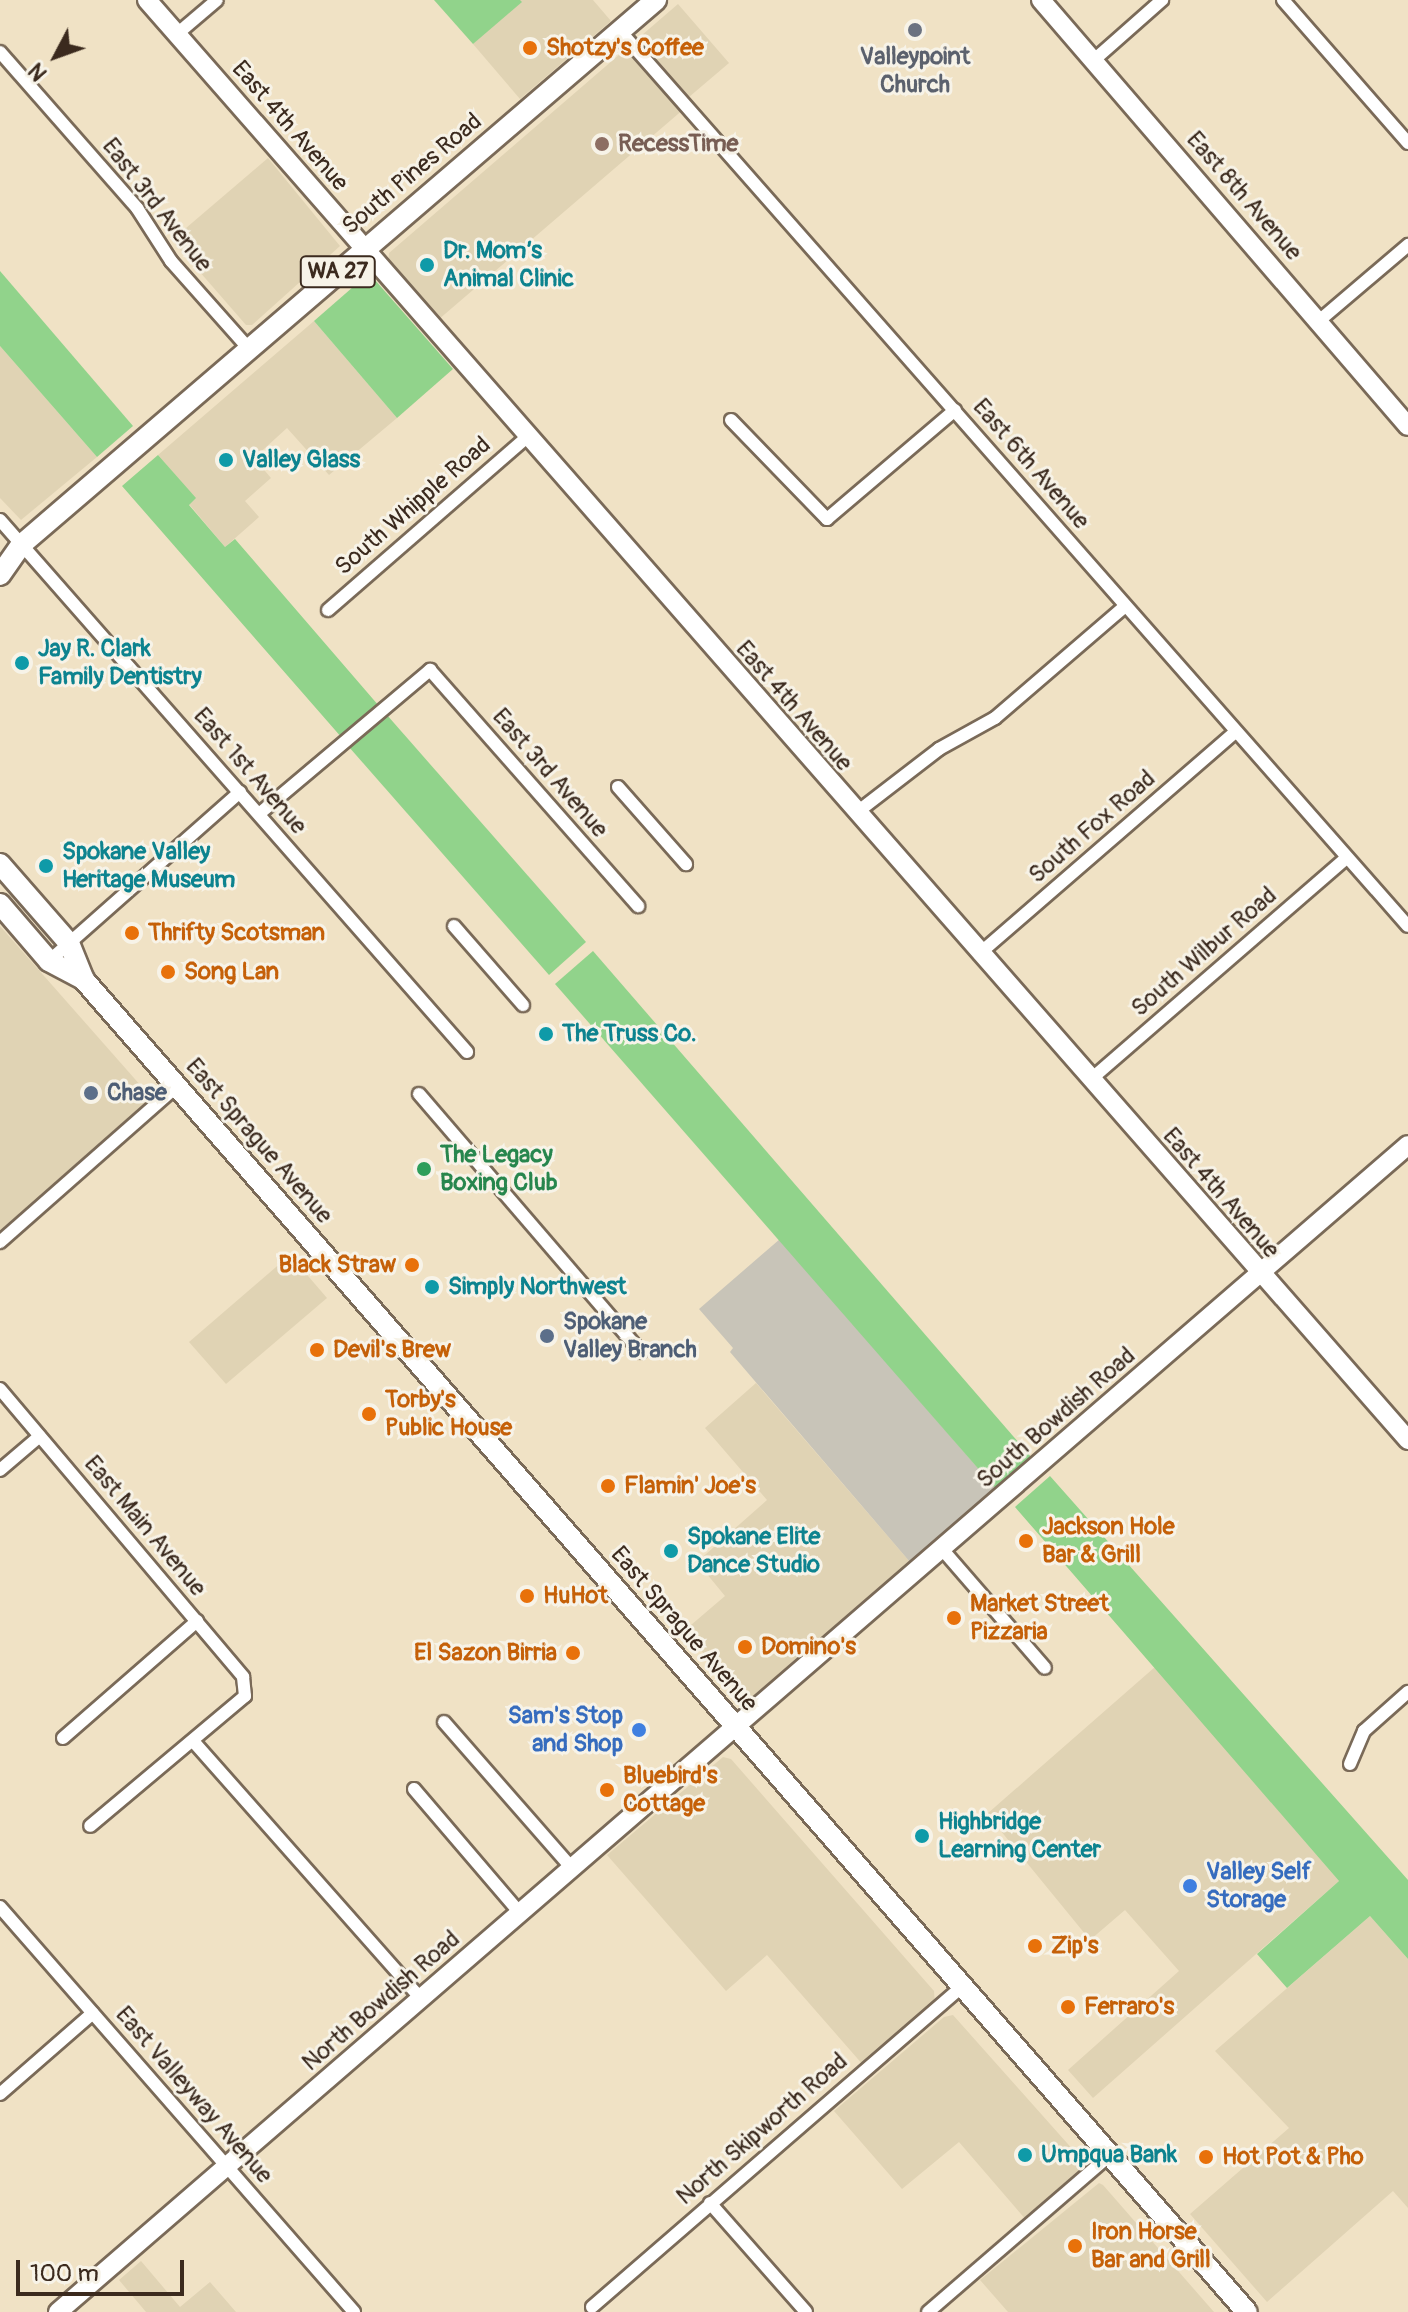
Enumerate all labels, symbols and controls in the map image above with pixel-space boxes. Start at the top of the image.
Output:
north arrow [16,16,96,96]
marker: Valleypoint Church [906,21,924,39]
place label: Shotzy's Coffee [546,34,704,62]
marker: Shotzy's Coffee [521,39,539,57]
place label: Valleypoint Church [860,43,970,99]
street label: East 4th Avenue [226,55,354,197]
text: N [22,57,53,87]
street label: South Pines Road [336,107,488,241]
street label: East 8th Avenue [1180,126,1308,266]
place label: RecessTime [618,130,738,158]
street label: East 3rd Avenue [96,133,218,277]
marker: RecessTime [593,135,611,153]
place label: Dr. Mom’s Animal Clinic [443,237,574,293]
road number: WA 27 [298,254,378,290]
marker: Dr. Mom’s Animal Clinic [418,256,436,274]
street label: East 6th Avenue [967,393,1095,535]
street label: South Whipple Road [329,431,497,581]
place label: Valley Glass [242,446,360,474]
marker: Valley Glass [217,451,235,469]
place label: Jay R. Clark Family Dentistry [38,635,202,691]
street label: East 4th Avenue [730,635,858,777]
marker: Jay R. Clark Family Dentistry [13,654,31,672]
street label: East 1st Avenue [187,702,313,840]
street label: East 3rd Avenue [486,703,614,843]
street label: South Fox Road [1023,764,1161,890]
place label: Spokane Valley Heritage Museum [62,838,235,894]
marker: Spokane Valley Heritage Museum [37,857,55,875]
street label: South Wilbur Road [1126,881,1282,1023]
place label: Thrifty Scotsman [148,919,325,947]
marker: Thrifty Scotsman [123,924,141,942]
place label: Song Lan [184,958,279,986]
marker: Song Lan [159,963,177,981]
place label: The Truss Co. [562,1020,696,1048]
marker: The Truss Co. [537,1025,555,1043]
street label: East Sprague Avenue [179,1053,339,1229]
place label: Chase [107,1079,167,1107]
marker: Chase [82,1084,100,1102]
street label: East 4th Avenue [1157,1122,1285,1264]
place label: The Legacy Boxing Club [440,1141,558,1197]
marker: The Legacy Boxing Club [415,1160,433,1178]
place label: Black Straw [279,1251,396,1279]
marker: Black Straw [403,1256,421,1274]
place label: Simply Northwest [448,1273,627,1301]
marker: Simply Northwest [423,1278,441,1296]
place label: Spokane Valley Branch [563,1308,697,1364]
marker: Spokane Valley Branch [538,1327,556,1345]
place label: Devil's Brew [333,1336,451,1364]
marker: Devil's Brew [308,1341,326,1359]
street label: South Bowdish Road [971,1341,1141,1495]
place label: Torby's Public House [385,1386,512,1442]
marker: Torby's Public House [360,1405,378,1423]
street label: East Main Avenue [78,1450,212,1602]
place label: Flamin' Joe's [624,1472,756,1500]
marker: Flamin' Joe's [599,1477,617,1495]
place label: Jackson Hole Bar & Grill [1042,1513,1175,1569]
place label: Spokane Elite Dance Studio [687,1523,820,1579]
marker: Jackson Hole Bar & Grill [1017,1532,1035,1550]
street label: East Sprague Avenue [604,1541,764,1717]
marker: Spokane Elite Dance Studio [662,1542,680,1560]
place label: HuHot [543,1582,608,1610]
marker: HuHot [518,1587,536,1605]
place label: Market Street Pizzaria [970,1590,1109,1646]
marker: Market Street Pizzaria [945,1609,963,1627]
place label: Domino's [761,1633,856,1661]
marker: Domino's [736,1638,754,1656]
place label: El Sazon Birria [414,1639,557,1667]
marker: El Sazon Birria [564,1644,582,1662]
place label: Sam's Stop and Shop [508,1702,623,1758]
marker: Sam's Stop and Shop [630,1721,648,1739]
place label: Bluebird's Cottage [623,1762,718,1818]
marker: Bluebird's Cottage [598,1781,616,1799]
place label: Highbridge Learning Center [938,1808,1101,1864]
marker: Highbridge Learning Center [913,1827,931,1845]
place label: Valley Self Storage [1206,1858,1312,1914]
marker: Valley Self Storage [1181,1877,1199,1895]
street label: North Bowdish Road [296,1925,466,2077]
place label: Zip's [1051,1932,1098,1960]
marker: Zip's [1026,1937,1044,1955]
place label: Ferraro's [1084,1993,1174,2021]
marker: Ferraro's [1059,1998,1077,2016]
street label: East Valleyway Avenue [109,2001,279,2189]
street label: North Skipworth Road [671,2047,853,2211]
place label: Umpqua Bank [1041,2141,1177,2169]
place label: Hot Pot & Pho [1222,2143,1364,2171]
marker: Umpqua Bank [1016,2146,1034,2164]
marker: Hot Pot & Pho [1197,2148,1215,2166]
place label: Iron Horse Bar and Grill [1091,2218,1211,2274]
marker: Iron Horse Bar and Grill [1066,2237,1084,2255]
scale bar [20,2244,188,2294]
text: 100 m [30,2259,99,2288]

